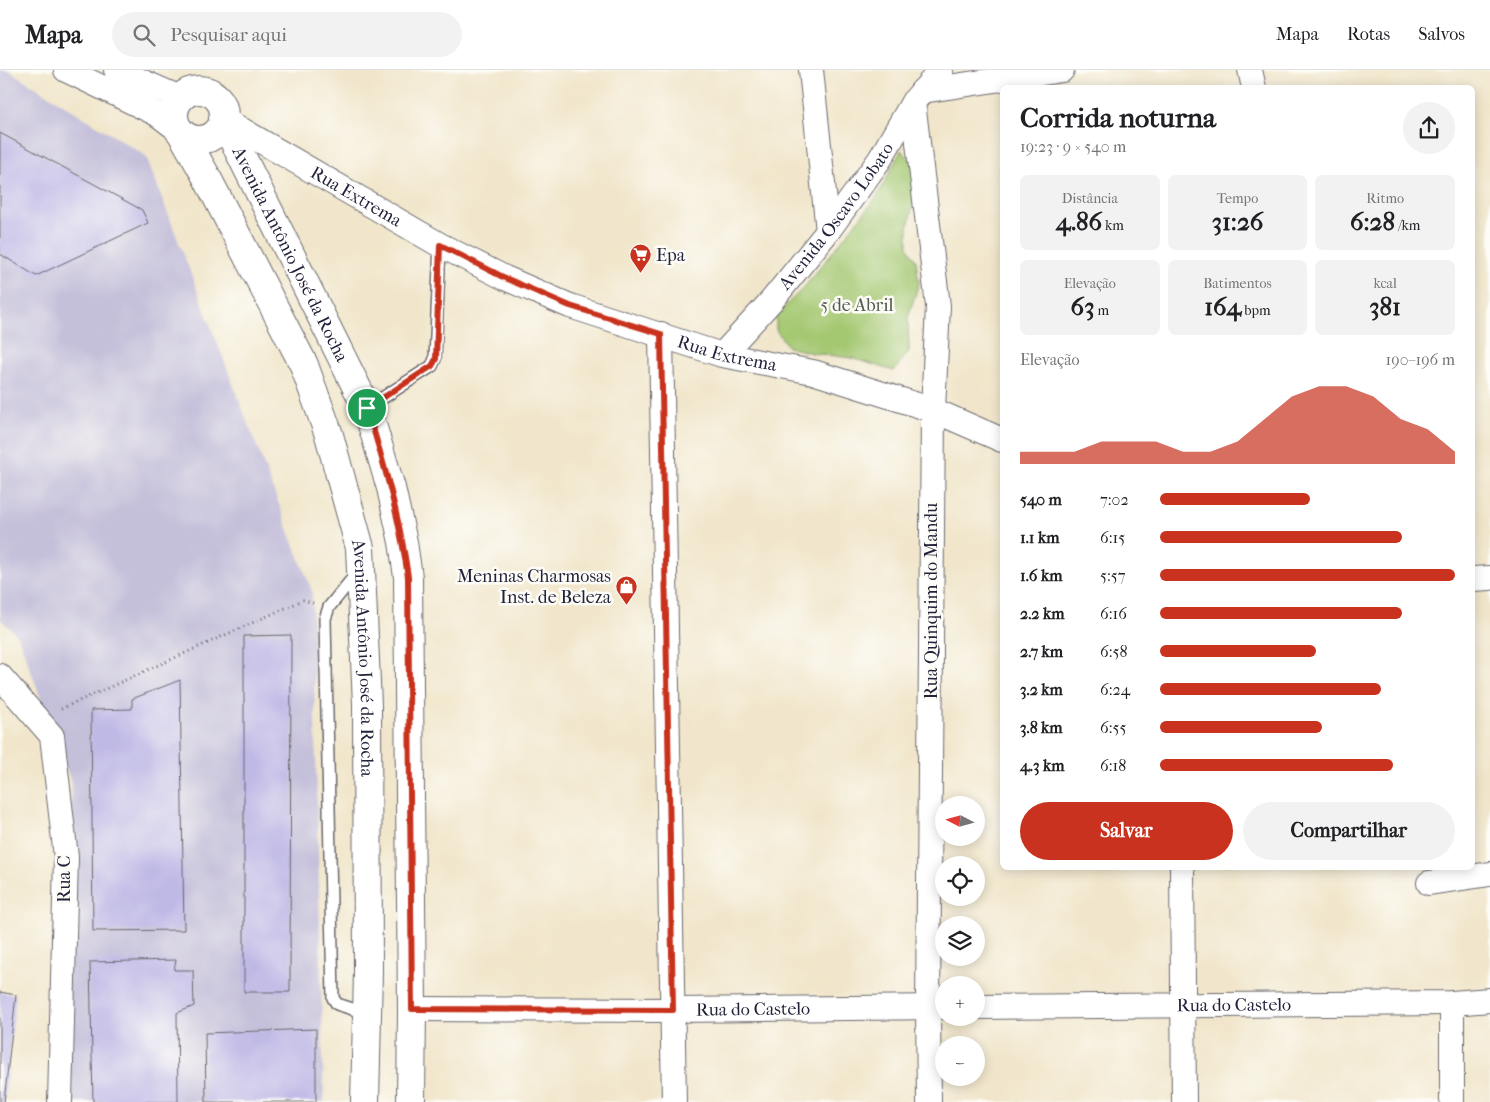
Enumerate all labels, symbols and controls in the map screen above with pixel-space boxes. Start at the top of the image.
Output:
search box [112,12,462,57]
text: Mapa [25,21,82,49]
icon: search [130,21,158,49]
text: Pesquisar aqui [170,24,287,46]
text: Mapa [1276,24,1319,45]
text: Rotas [1347,24,1390,45]
text: Salvos [1418,24,1465,45]
text: Corrida noturna [1020,101,1216,134]
button: share [1403,102,1455,154]
text: 19:23 · 9 × 540 m [1020,137,1126,156]
street label: Avenida Oscavo Lobato [774,139,898,295]
street label: Avenida Antônio José da Rocha [227,142,353,366]
street label: Rua Extrema [307,162,406,232]
text: Distância [1062,190,1118,207]
text: Tempo [1217,190,1258,207]
text: Ritmo [1366,190,1404,207]
text: 4.86 [1056,207,1102,236]
text: 31:26 [1212,207,1263,236]
text: 6:28 [1350,207,1395,236]
text: km [1102,217,1124,234]
text: /km [1395,217,1420,234]
supermarket icon: Epa [628,243,652,274]
place label: Epa [656,245,686,266]
text: Elevação [1064,275,1116,292]
text: Batimentos [1203,275,1272,292]
text: kcal [1373,275,1397,292]
text: 63 [1071,292,1094,321]
text: 164 [1204,292,1241,321]
text: 381 [1369,292,1401,321]
park label: 5 de Abril [820,295,894,316]
text: m [1094,302,1109,319]
text: bpm [1241,302,1271,319]
street label: Rua Extrema [675,331,779,376]
text: Elevação [1020,350,1080,369]
text: 190–196 m [1386,350,1455,369]
pin [346,387,388,429]
icon: arrive [353,394,381,422]
text: 540 m [1020,490,1062,509]
text: 7:02 [1100,490,1129,509]
street label: Rua Quinquim do Mandu [921,503,942,699]
text: 1.1 km [1020,528,1059,547]
text: 6:15 [1100,528,1125,547]
street label: Avenida Antônio José da Rocha [347,536,377,777]
place label: Meninas Charmosas Inst. de Beleza [457,566,612,608]
text: 1.6 km [1020,566,1062,585]
text: 5:57 [1100,566,1125,585]
shop icon: Meninas Charmosas Inst. de Beleza [615,574,639,605]
text: 2.2 km [1020,604,1065,623]
text: 6:16 [1100,604,1127,623]
text: 2.7 km [1020,642,1063,661]
text: 6:58 [1100,642,1128,661]
text: 3.2 km [1020,680,1063,699]
text: 6:24 [1100,680,1130,699]
text: 3.8 km [1020,718,1063,737]
text: 6:55 [1100,718,1126,737]
text: 4.3 km [1020,756,1064,775]
text: 6:18 [1100,756,1126,775]
north arrow [935,796,985,846]
map controls [935,796,985,1086]
button: Salvar [1020,802,1233,860]
button: Compartilhar [1243,802,1455,860]
street label: Rua C [54,855,75,903]
button: locate [935,856,985,906]
button: layers [935,916,985,966]
button: + [935,976,985,1026]
street label: Rua do Castelo [1177,994,1291,1016]
street label: Rua do Castelo [696,998,810,1021]
button: − [935,1036,985,1086]

